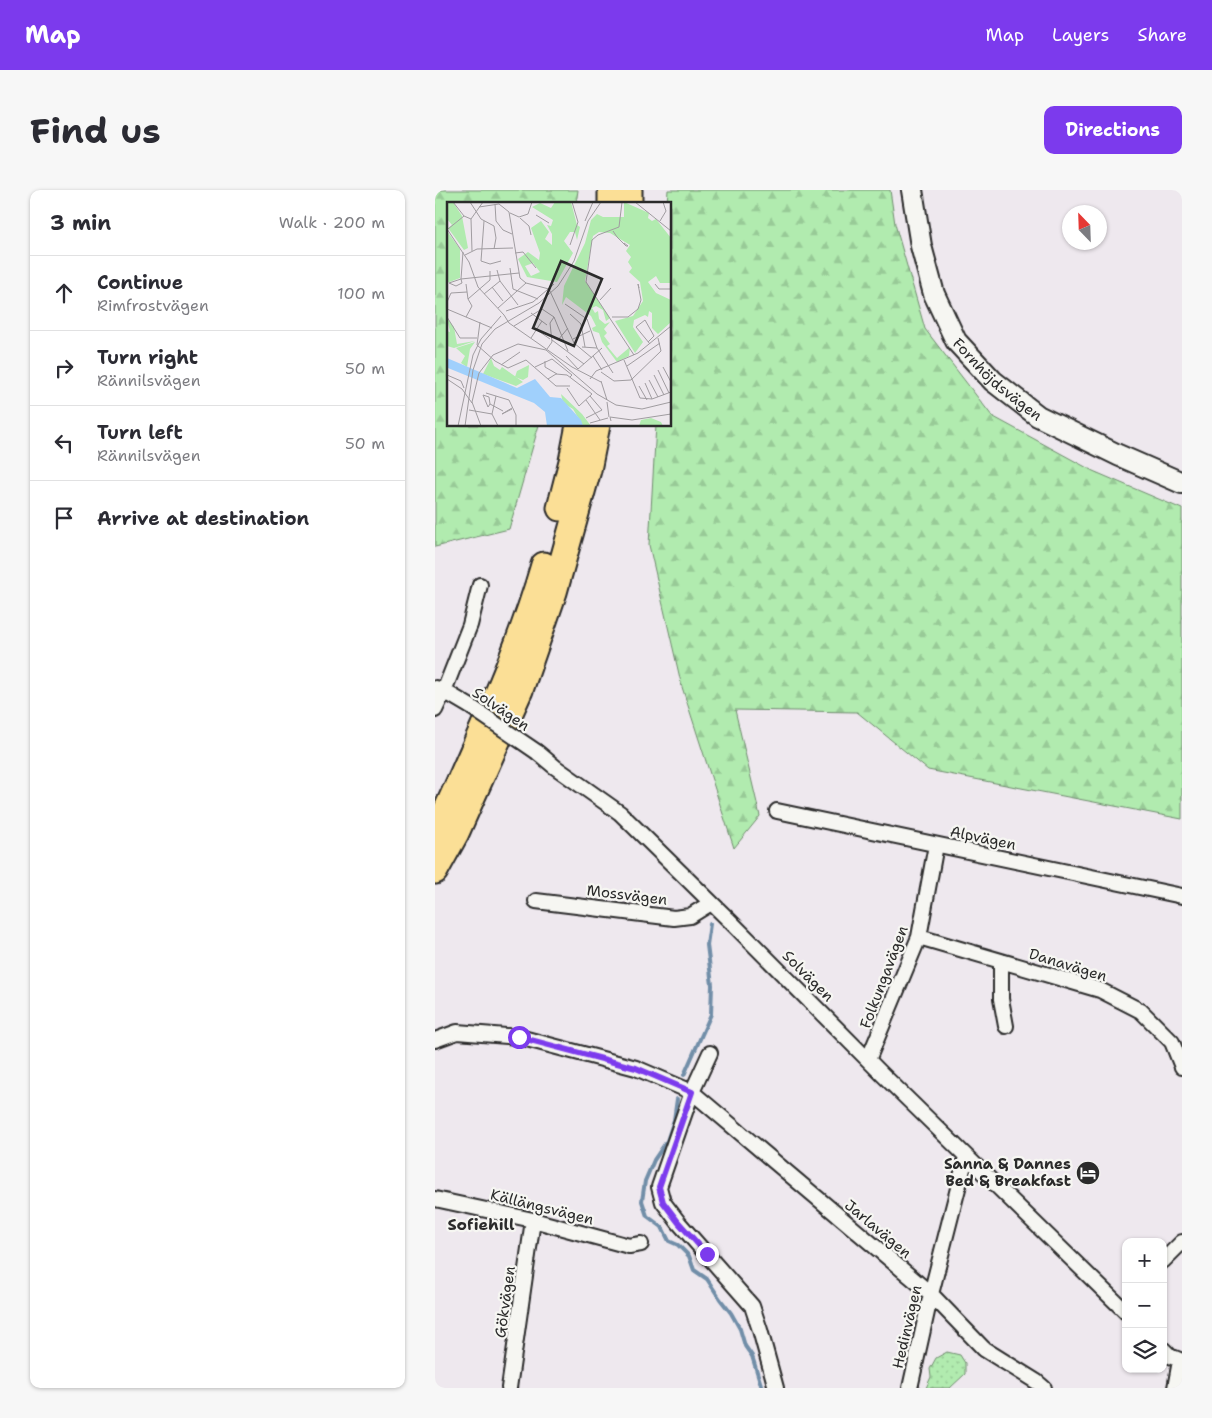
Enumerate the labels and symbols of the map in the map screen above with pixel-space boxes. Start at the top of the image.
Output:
inset map [447,202,671,426]
north arrow [1062,205,1107,250]
street label: Fornhöjdsvägen [948,334,1046,425]
street label: Solvägen [468,683,534,735]
street label: Alpvägen [948,821,1018,855]
street label: Mossvägen [586,880,668,910]
street label: Folkungavägen [855,923,913,1031]
street label: Danavägen [1027,944,1109,986]
street label: Solvägen [778,946,838,1006]
route start [508,1026,531,1049]
place label: Sanna & Dannes Bed & Breakfast [944,1154,1071,1191]
hotel icon: Sanna & Dannes Bed & Breakfast [1075,1160,1101,1186]
street label: Källängsvägen [488,1185,596,1229]
street label: Jarlavägen [840,1195,916,1263]
district label: Sofiehill [448,1214,515,1235]
route end [696,1243,719,1266]
street label: Gökvägen [490,1265,520,1339]
street label: Hedinvägen [888,1283,926,1371]

